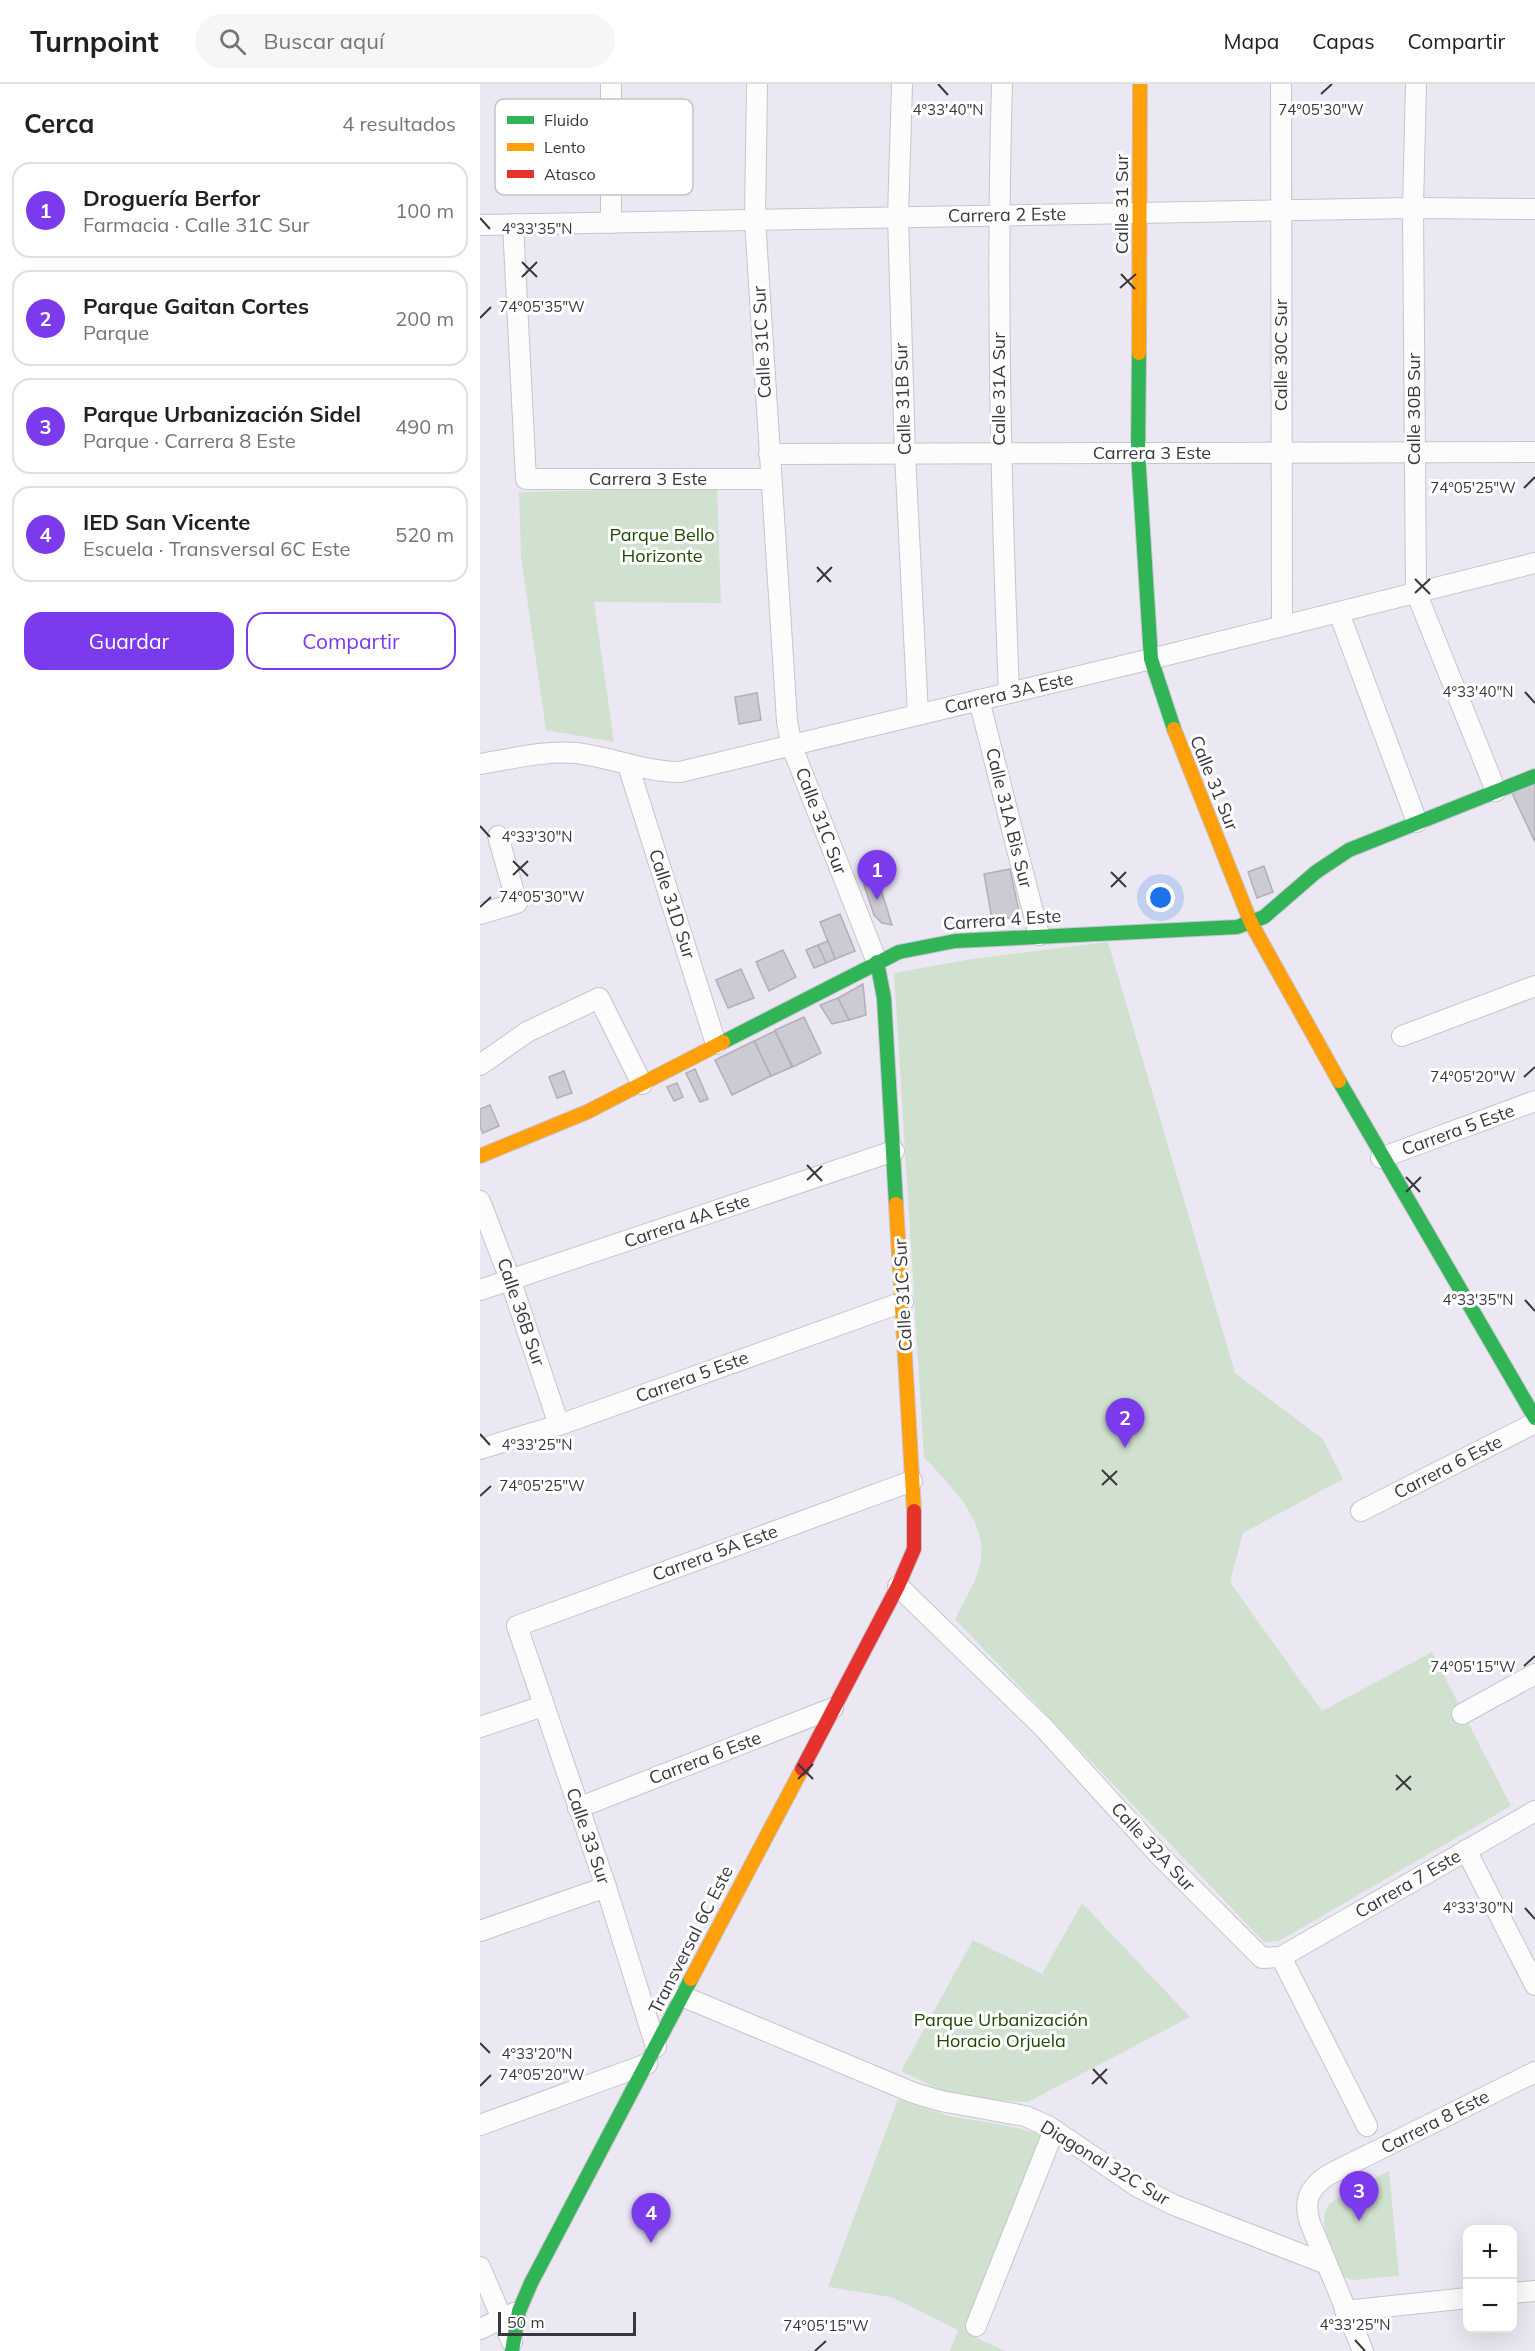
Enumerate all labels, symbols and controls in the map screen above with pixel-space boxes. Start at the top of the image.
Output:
search box [195,14,615,68]
text: Turnpoint [30,24,159,59]
icon: search [216,25,249,58]
text: Buscar aquí [264,27,384,55]
text: Mapa [1224,28,1279,54]
text: Capas [1312,28,1375,54]
text: Compartir [1408,28,1505,54]
legend [495,99,693,195]
text: 4°33'40"N [913,100,983,119]
text: 74°05'30"W [1278,100,1364,119]
text: Cerca [24,107,94,140]
text: Fluido [544,110,589,130]
text: 4 resultados [342,111,456,136]
text: Lento [544,137,585,157]
street label: Calle 31 Sur [1110,153,1133,254]
text: Atasco [544,164,596,184]
text: Droguería Berfor [83,184,260,212]
text: 1 [40,198,52,223]
text: 100 m [395,198,454,223]
street label: Carrera 2 Este [948,202,1066,227]
text: Farmacia · Calle 31C Sur [83,212,310,237]
text: 4°33'35"N [502,219,572,238]
street label: Calle 31C Sur [747,285,776,399]
text: Parque Gaitan Cortes [83,292,309,320]
text: 74°05'35"W [499,297,585,316]
street label: Calle 30C Sur [1269,298,1292,411]
text: 2 [40,306,52,331]
text: 200 m [395,306,454,331]
text: Parque [83,320,149,345]
street label: Calle 31A Sur [987,332,1010,446]
street label: Calle 31B Sur [889,342,916,456]
street label: Calle 30B Sur [1402,352,1425,465]
text: Parque Urbanización Sidel [83,400,361,428]
text: 3 [40,414,52,439]
text: 490 m [395,414,454,439]
text: Parque · Carrera 8 Este [83,428,296,453]
street label: Carrera 3 Este [1093,441,1211,464]
street label: Carrera 3 Este [589,467,707,490]
text: 74°05'25"W [1430,478,1516,497]
text: IED San Vicente [83,508,250,536]
text: 4 [40,522,52,547]
text: 520 m [395,522,454,547]
park label: Parque Bello Horizonte [609,523,715,567]
text: Escuela · Transversal 6C Este [83,536,350,561]
button: Guardar [24,612,234,670]
button: Compartir [246,612,456,670]
street label: Carrera 3A Este [942,667,1076,719]
text: 4°33'40"N [1443,682,1513,701]
street label: Calle 31 Sur [1185,732,1244,834]
street label: Calle 31A Bis Sur [981,745,1038,891]
street label: Calle 31C Sur [791,764,853,878]
text: 4°33'30"N [502,827,572,846]
street label: Calle 31D Sur [644,846,701,962]
pin: 1 [858,850,896,900]
your location [1146,883,1175,912]
text: 74°05'30"W [499,887,585,906]
street label: Carrera 4 Este [942,904,1062,935]
text: 74°05'20"W [1430,1067,1516,1086]
street label: Carrera 5 Este [1398,1098,1517,1161]
street label: Carrera 4A Este [621,1188,753,1253]
street label: Calle 31C Sur [888,1238,917,1352]
street label: Calle 36B Sur [492,1255,551,1369]
text: 4°33'35"N [1443,1290,1513,1309]
street label: Carrera 5 Este [632,1345,751,1408]
pin: 2 [1106,1398,1144,1448]
street label: Carrera 6 Este [1390,1429,1506,1504]
text: 4°33'25"N [502,1435,572,1454]
text: 74°05'25"W [499,1476,585,1495]
street label: Carrera 5A Este [649,1519,781,1586]
text: 74°05'15"W [1430,1657,1516,1676]
street label: Carrera 6 Este [645,1726,764,1789]
street label: Calle 33 Sur [561,1785,616,1887]
street label: Calle 32A Sur [1106,1797,1201,1896]
street label: Carrera 7 Este [1351,1844,1465,1923]
street label: Transversal 6C Este [643,1862,738,2018]
text: 4°33'30"N [1443,1898,1513,1917]
park label: Parque Urbanización Horacio Orjuela [914,2008,1088,2052]
text: 4°33'20"N [502,2044,572,2063]
text: 74°05'20"W [499,2065,585,2084]
street label: Carrera 8 Este [1377,2084,1493,2159]
street label: Diagonal 32C Sur [1036,2115,1174,2210]
pin: 3 [1340,2172,1378,2221]
pin: 4 [632,2194,670,2243]
map controls [1463,2225,1517,2333]
button: + [1463,2225,1517,2279]
button: − [1463,2279,1517,2333]
scale bar [498,2309,636,2336]
text: 50 m [507,2312,544,2332]
text: 4°33'25"N [1320,2315,1390,2334]
text: 74°05'15"W [783,2316,869,2335]

